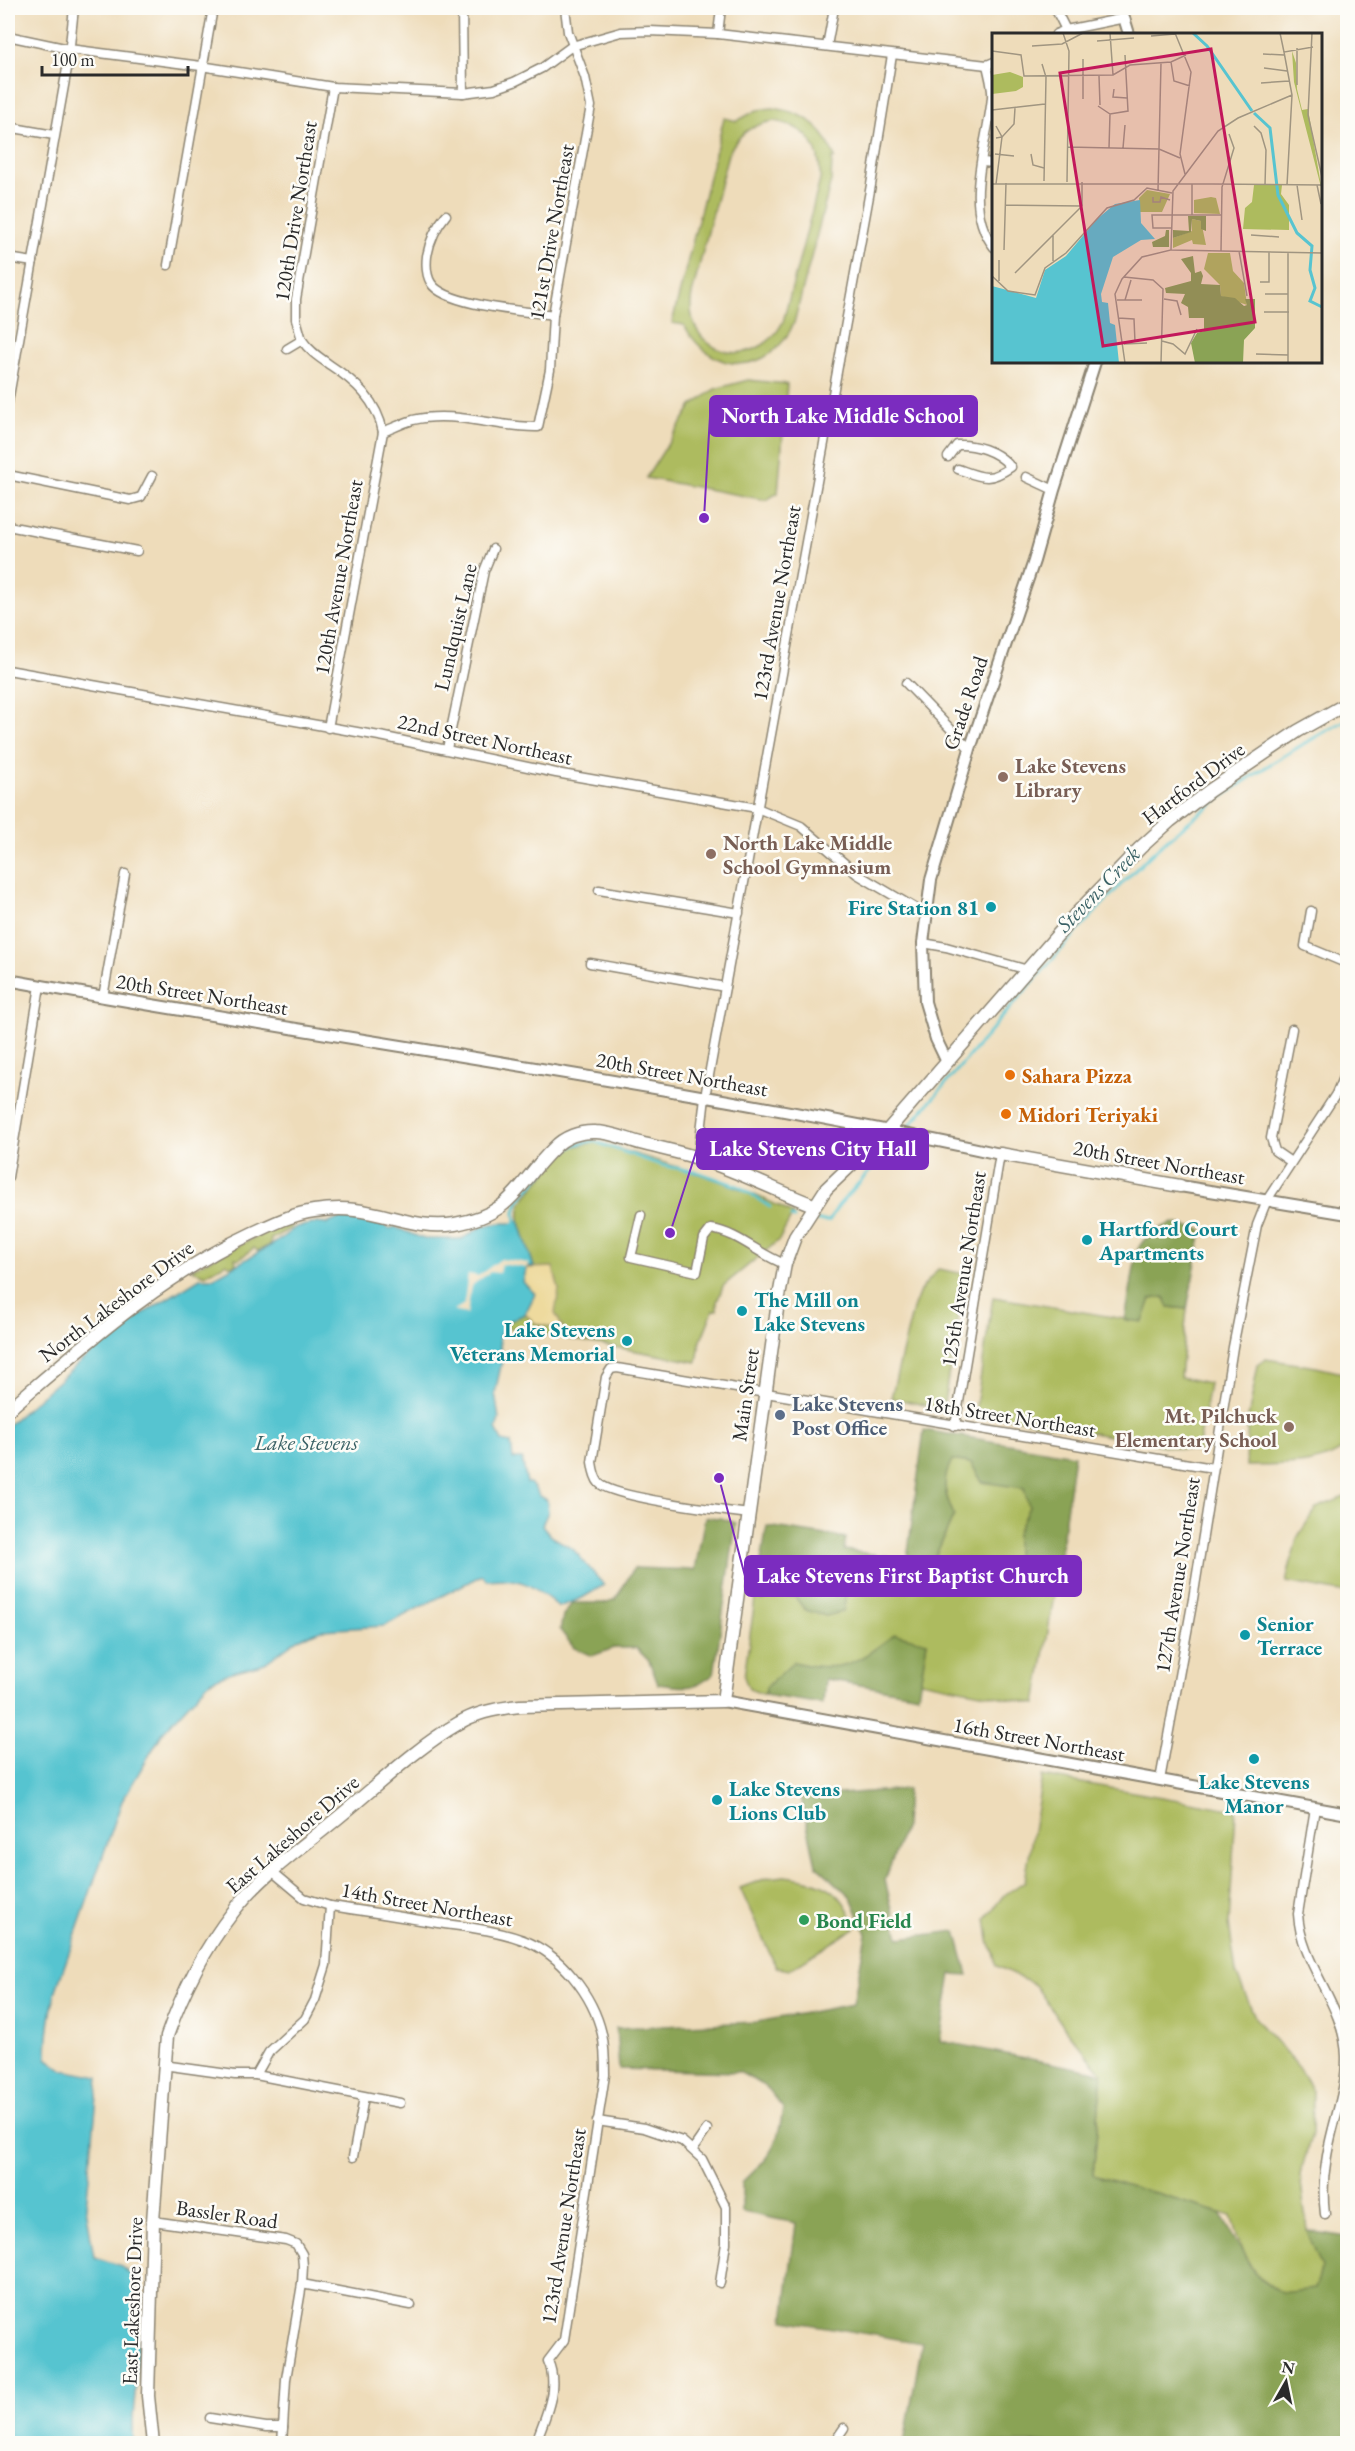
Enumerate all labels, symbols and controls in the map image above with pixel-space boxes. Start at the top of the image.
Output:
inset map [992,33,1322,363]
scale bar [42,39,188,77]
text: 100 m [51,48,95,71]
street label: 120th Drive Northeast [267,118,323,303]
street label: 121st Drive Northeast [522,141,580,322]
callout: North Lake Middle School [710,396,977,436]
text: North Lake Middle School [722,401,964,430]
street label: 120th Avenue Northeast [308,477,369,677]
street label: 123rd Avenue Northeast [746,503,807,703]
street label: Lundquist Lane [427,561,483,693]
street label: Grade Road [936,652,994,754]
street label: 22nd Street Northeast [395,707,575,771]
street label: Hartford Drive [1136,735,1250,831]
place label: Lake Stevens Library [1015,752,1126,803]
marker: Lake Stevens Library [996,770,1010,784]
place label: North Lake Middle School Gymnasium [723,829,893,880]
water label: Stevens Creek [1049,840,1146,939]
marker: North Lake Middle School Gymnasium [704,847,718,861]
place label: Fire Station 81 [848,894,979,921]
marker: Fire Station 81 [984,900,998,914]
street label: 20th Street Northeast [114,967,290,1021]
street label: 20th Street Northeast [594,1046,770,1102]
place label: Sahara Pizza [1022,1062,1133,1089]
marker: Sahara Pizza [1003,1068,1017,1082]
place label: Midori Teriyaki [1018,1101,1158,1128]
marker: Midori Teriyaki [999,1107,1013,1121]
callout: Lake Stevens City Hall [697,1129,928,1169]
text: Lake Stevens City Hall [709,1134,917,1163]
street label: 20th Street Northeast [1071,1134,1247,1190]
street label: 125th Avenue Northeast [934,1169,992,1369]
place label: Hartford Court Apartments [1098,1215,1238,1266]
marker: Hartford Court Apartments [1080,1233,1094,1247]
street label: North Lakeshore Drive [33,1234,199,1368]
place label: The Mill on Lake Stevens [754,1286,865,1337]
marker: The Mill on Lake Stevens [735,1304,749,1318]
place label: Lake Stevens Veterans Memorial [450,1316,615,1367]
marker: Lake Stevens Veterans Memorial [620,1334,634,1348]
street label: Main Street [725,1346,765,1443]
street label: 18th Street Northeast [922,1389,1098,1443]
place label: Lake Stevens Post Office [792,1390,903,1441]
place label: Mt. Pilchuck Elementary School [1115,1402,1278,1453]
marker: Lake Stevens Post Office [773,1408,787,1422]
marker: Mt. Pilchuck Elementary School [1282,1420,1296,1434]
water label: Lake Stevens [253,1428,359,1457]
street label: 127th Avenue Northeast [1148,1475,1206,1675]
callout: Lake Stevens First Baptist Church [745,1556,1081,1596]
text: Lake Stevens First Baptist Church [757,1561,1069,1590]
place label: Senior Terrace [1257,1610,1322,1661]
marker: Senior Terrace [1238,1628,1252,1642]
street label: 16th Street Northeast [951,1711,1127,1767]
marker: Lake Stevens Manor [1247,1752,1261,1766]
place label: Lake Stevens Manor [1198,1768,1310,1819]
street label: East Lakeshore Drive [220,1769,364,1899]
place label: Lake Stevens Lions Club [729,1775,840,1826]
marker: Lake Stevens Lions Club [710,1793,724,1807]
street label: 14th Street Northeast [339,1876,515,1932]
place label: Bond Field [816,1907,912,1934]
marker: Bond Field [797,1913,811,1927]
street label: 123rd Avenue Northeast [534,2126,592,2326]
street label: Bassler Road [174,2193,280,2235]
street label: East Lakeshore Drive [116,2216,148,2386]
north arrow [1256,2352,1316,2412]
text: N [1280,2356,1296,2379]

